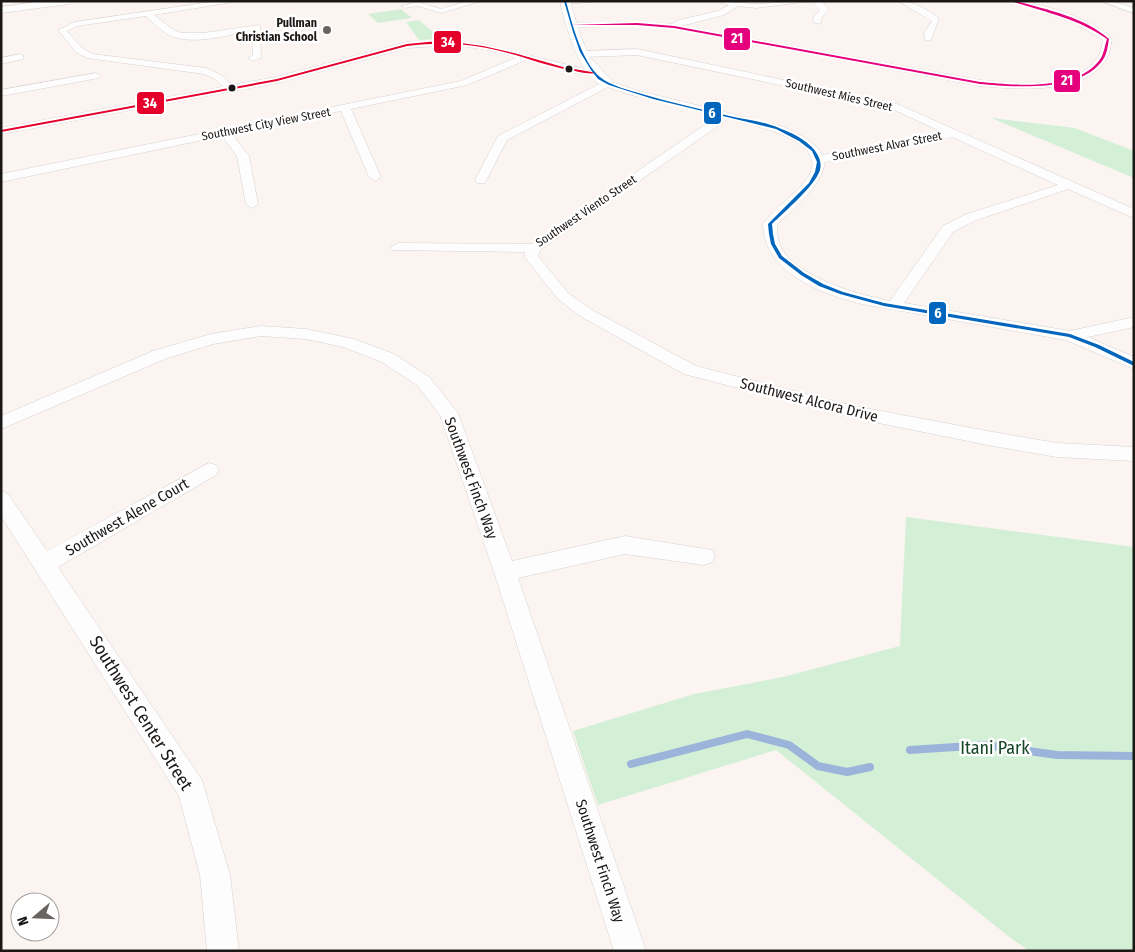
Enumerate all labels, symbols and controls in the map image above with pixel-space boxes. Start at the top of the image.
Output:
place label: Pullman Christian School [236,16,318,44]
marker: Pullman Christian School [321,24,333,36]
line badge: 21 [723,27,751,51]
line badge: 34 [433,30,462,54]
text: 21 [730,30,743,47]
text: 34 [440,34,455,51]
unlabelled marker [564,64,574,74]
line badge: 21 [1053,69,1081,93]
text: 21 [1060,72,1073,89]
street label: Southwest Mies Street [784,76,894,114]
unlabelled marker [227,83,237,93]
line badge: 34 [136,91,165,115]
text: 34 [142,95,157,112]
line badge: 6 [703,101,722,125]
street label: Southwest City View Street [200,105,332,143]
text: 6 [708,105,716,122]
street label: Southwest Alvar Street [831,128,943,163]
street label: Southwest Viento Street [533,172,639,250]
line badge: 6 [928,301,947,325]
text: 6 [934,305,942,322]
street label: Southwest Alcora Drive [738,374,880,426]
street label: Southwest Finch Way [441,415,502,542]
street label: Southwest Alene Court [62,474,192,560]
street label: Southwest Center Street [84,632,198,794]
park label: Itani Park [960,737,1030,759]
street label: Southwest Finch Way [572,797,628,925]
north arrow [10,892,60,942]
text: N [14,914,33,928]

